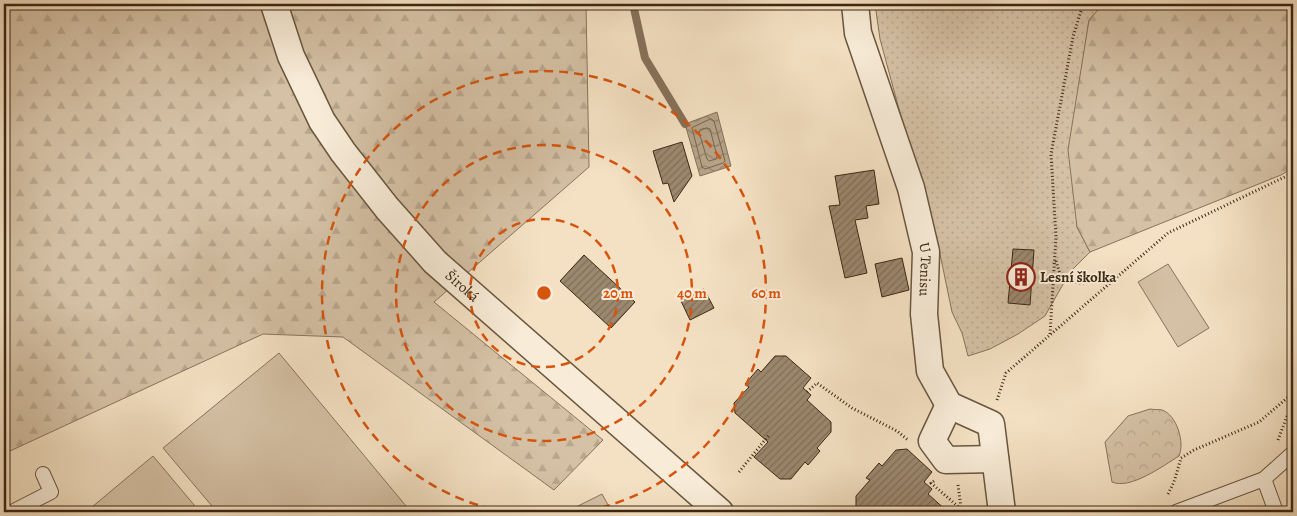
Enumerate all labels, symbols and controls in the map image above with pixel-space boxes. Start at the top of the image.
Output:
street label: U Tenisu [914,240,936,297]
building icon: Lesní školka [1006,262,1036,292]
street label: Široká [441,266,484,306]
place label: Lesní školka [1040,267,1117,287]
text: 20 m [603,283,633,303]
text: 40 m [677,283,707,303]
text: 60 m [751,283,781,303]
centre of rings [535,284,553,302]

